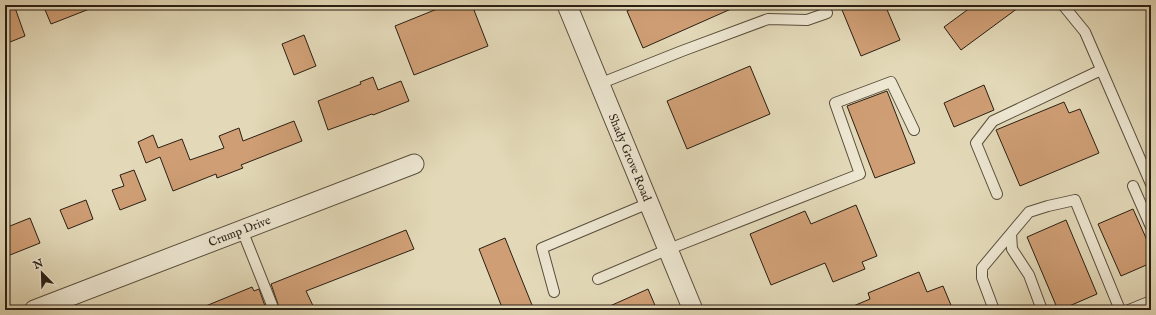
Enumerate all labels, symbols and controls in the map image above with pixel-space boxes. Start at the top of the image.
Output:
street label: Shady Grove Road [605,112,655,204]
street label: Crump Drive [206,213,273,250]
north arrow [22,253,62,293]
text: N [30,256,46,273]

